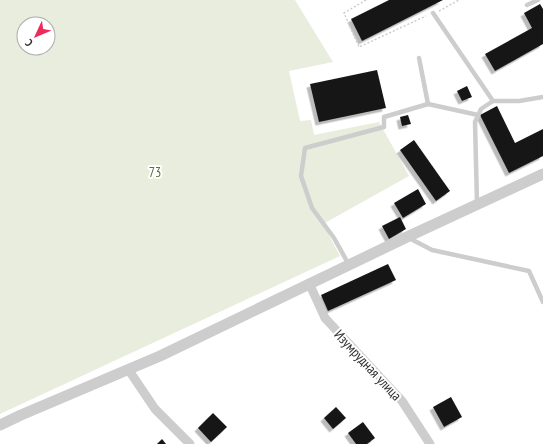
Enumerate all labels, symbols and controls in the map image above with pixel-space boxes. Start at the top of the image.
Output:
north arrow [16,16,56,56]
text: С [22,36,36,50]
park label: 73 [149,163,161,181]
street label: Изумрудная улица [330,326,406,404]

